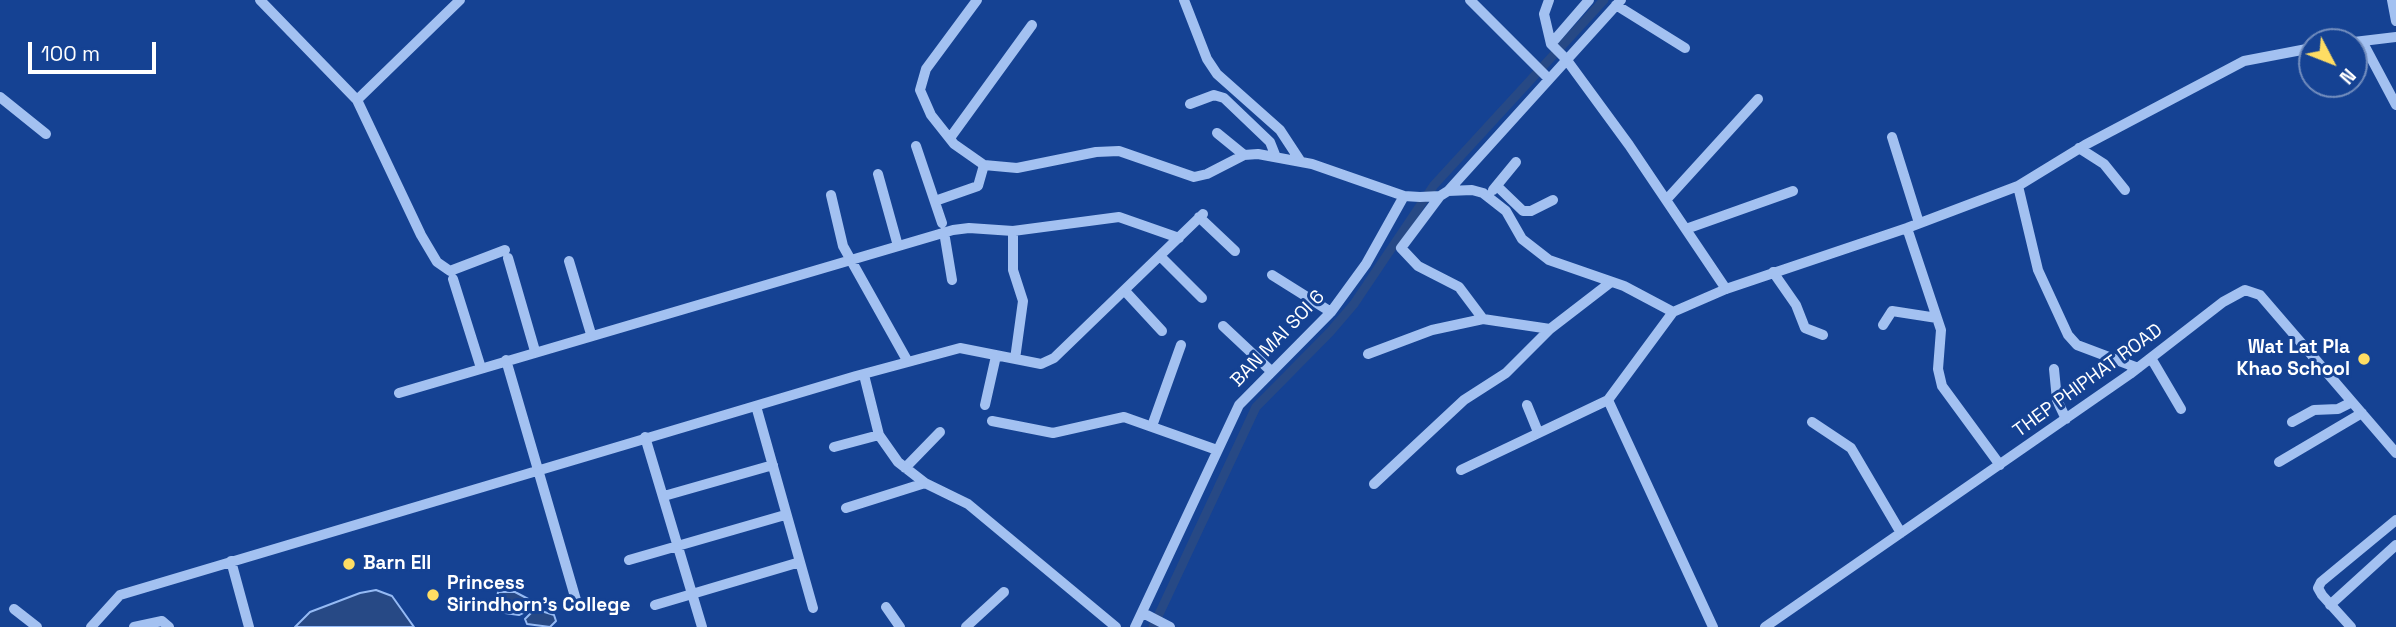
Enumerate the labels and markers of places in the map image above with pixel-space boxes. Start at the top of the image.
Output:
place label: Wat Lat Pla Khao School [2236,337,2350,381]
marker: Wat Lat Pla Khao School [2356,351,2372,367]
place label: Barn Ell [363,553,431,575]
marker: Barn Ell [341,556,357,572]
place label: Princess Sirindhorn's College [447,573,630,617]
marker: Princess Sirindhorn's College [425,587,441,603]

